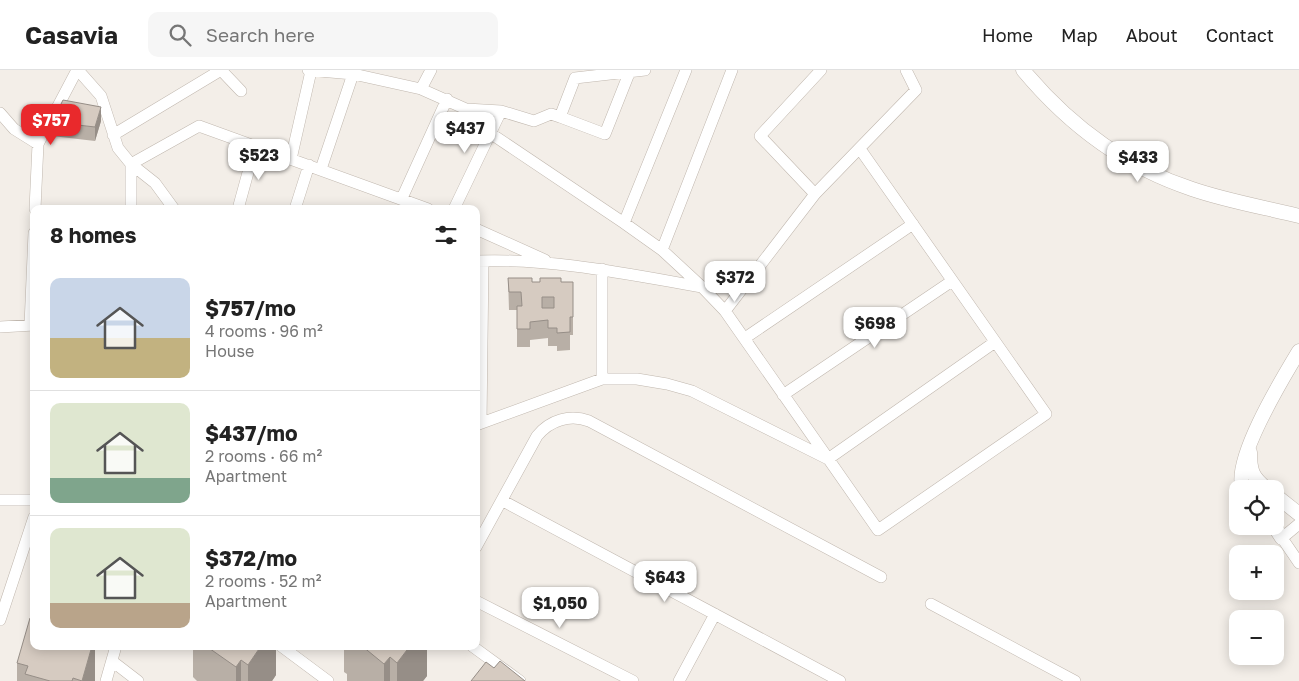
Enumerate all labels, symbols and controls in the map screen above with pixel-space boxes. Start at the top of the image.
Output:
search box [148,12,498,57]
text: Casavia [25,20,118,49]
icon: search [166,21,194,49]
text: Search here [206,23,315,46]
text: Home [982,24,1033,46]
text: Map [1061,24,1098,46]
text: About [1126,24,1178,46]
text: Contact [1206,24,1274,46]
pin: $757 [21,104,81,146]
text: $757 [32,110,70,130]
pin: $437 [435,112,495,154]
text: $437 [445,118,485,138]
pin: $523 [229,138,289,181]
pin: $433 [1108,140,1168,183]
text: $523 [239,145,279,165]
text: $433 [1118,147,1158,167]
icon: filters [432,221,460,249]
text: 8 homes [50,222,137,248]
pin: $372 [705,260,765,303]
text: $372 [716,267,754,287]
text: $757/mo [205,295,296,321]
icon: home [90,298,150,358]
pin: $698 [845,306,905,349]
text: $698 [854,313,896,333]
text: 4 rooms · 96 m² [205,321,323,341]
text: House [205,341,254,361]
text: $437/mo [205,420,298,446]
icon: home [90,423,150,483]
text: 2 rooms · 66 m² [205,446,322,466]
text: Apartment [205,466,287,486]
map controls [1229,480,1284,665]
button: locate [1229,480,1284,535]
text: $372/mo [205,545,297,571]
button: + [1229,545,1284,600]
icon: home [90,548,150,608]
pin: $643 [635,560,695,603]
text: $643 [645,567,685,587]
text: 2 rooms · 52 m² [205,571,321,591]
pin: $1,050 [519,586,601,629]
text: Apartment [205,591,287,611]
text: $1,050 [533,593,587,613]
button: − [1229,610,1284,665]

